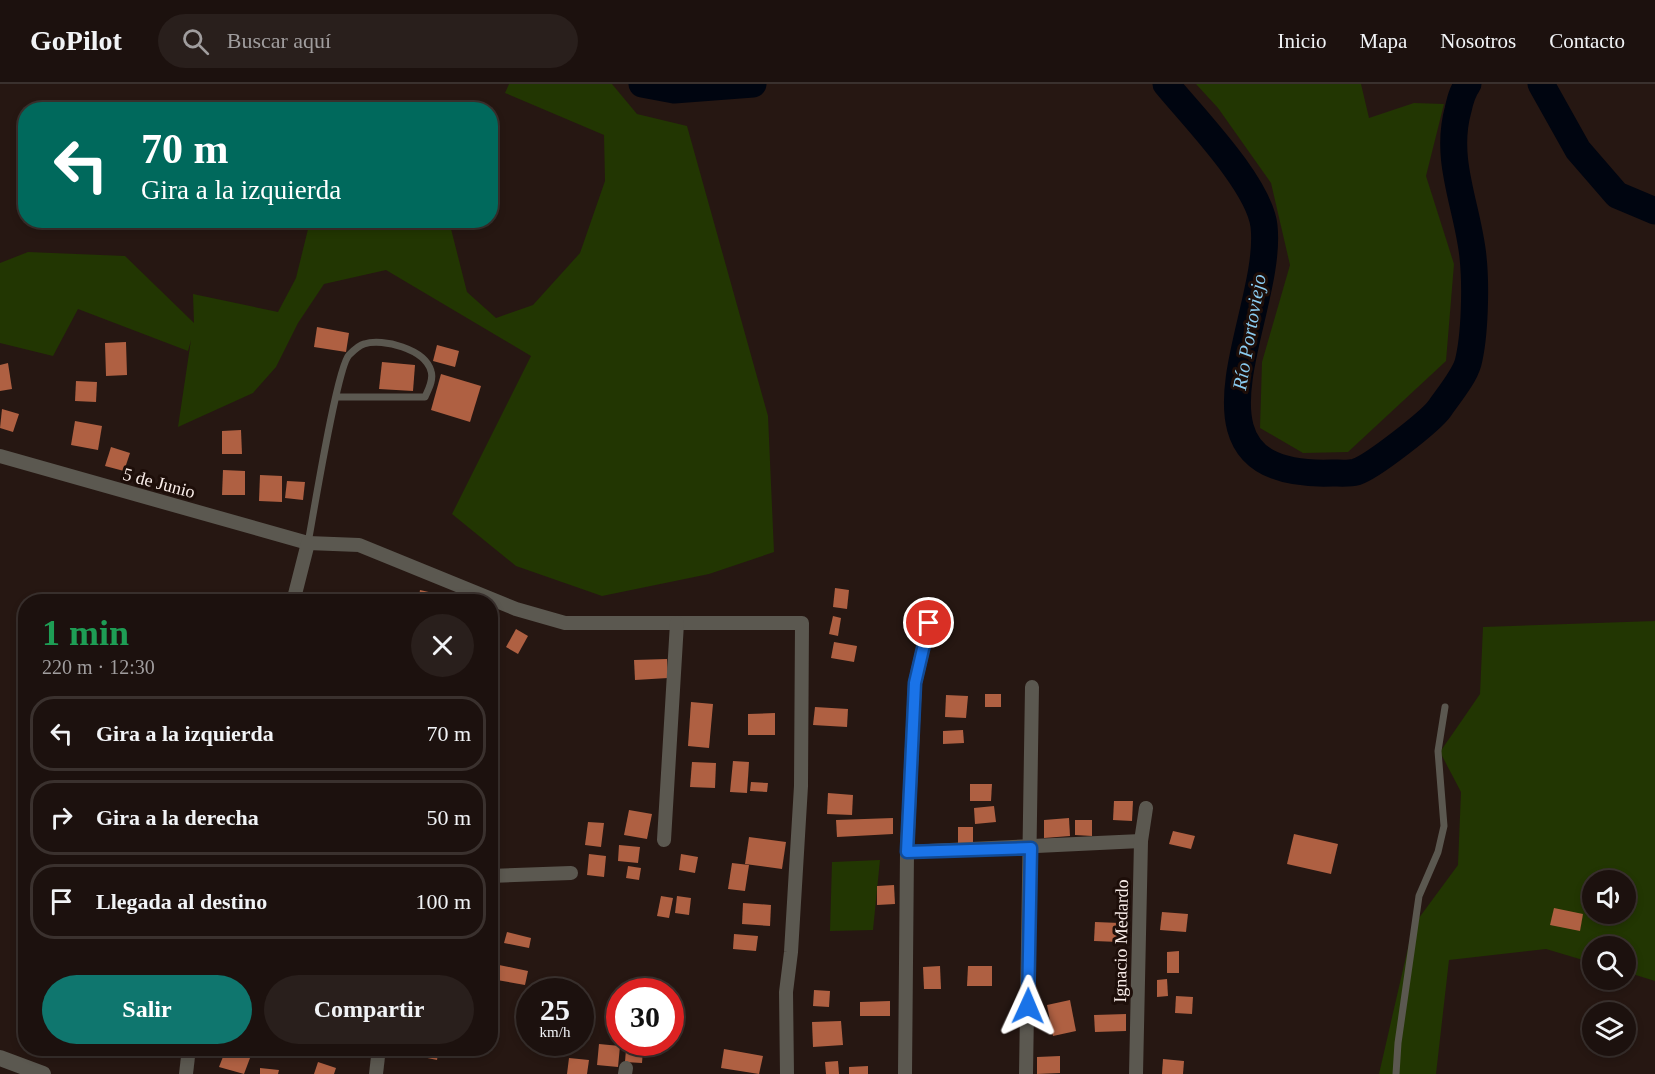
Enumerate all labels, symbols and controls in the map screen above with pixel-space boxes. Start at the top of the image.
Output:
search box [158,14,578,68]
text: GoPilot [30,25,122,56]
icon: search [179,25,212,58]
text: Buscar aquí [227,28,331,53]
text: Inicio [1278,29,1327,53]
text: Mapa [1360,29,1407,53]
text: Nosotros [1440,29,1516,53]
text: Contacto [1549,29,1625,53]
icon: left [42,126,120,204]
text: 70 m [141,126,229,172]
text: Gira a la izquierda [141,175,341,205]
water label: Río Portoviejo [1228,272,1271,393]
street label: 5 de Junio [121,464,197,502]
pin [903,597,954,648]
icon: arrive [912,606,945,639]
text: 1 min [42,613,129,653]
button: close [411,614,474,677]
text: 220 m · 12:30 [42,656,155,678]
icon: left [45,717,78,750]
text: Gira a la izquierda [96,721,274,746]
text: 70 m [426,721,471,746]
icon: right [45,801,78,834]
text: Gira a la derecha [96,805,259,830]
text: 50 m [426,805,471,830]
map controls [1582,870,1636,1056]
button: sound [1582,870,1636,924]
street label: Ignacio Medardo [1110,879,1132,1003]
icon: arrive [45,885,78,918]
text: Llegada al destino [96,889,267,914]
text: 100 m [415,889,471,914]
button: search [1582,936,1636,990]
position arrow [996,974,1060,1038]
button: Salir [42,975,252,1044]
button: Compartir [264,975,474,1044]
speed limit sign: 30 [606,978,684,1056]
text: 25 [540,993,570,1026]
button: layers [1582,1002,1636,1056]
text: km/h [540,1024,570,1040]

